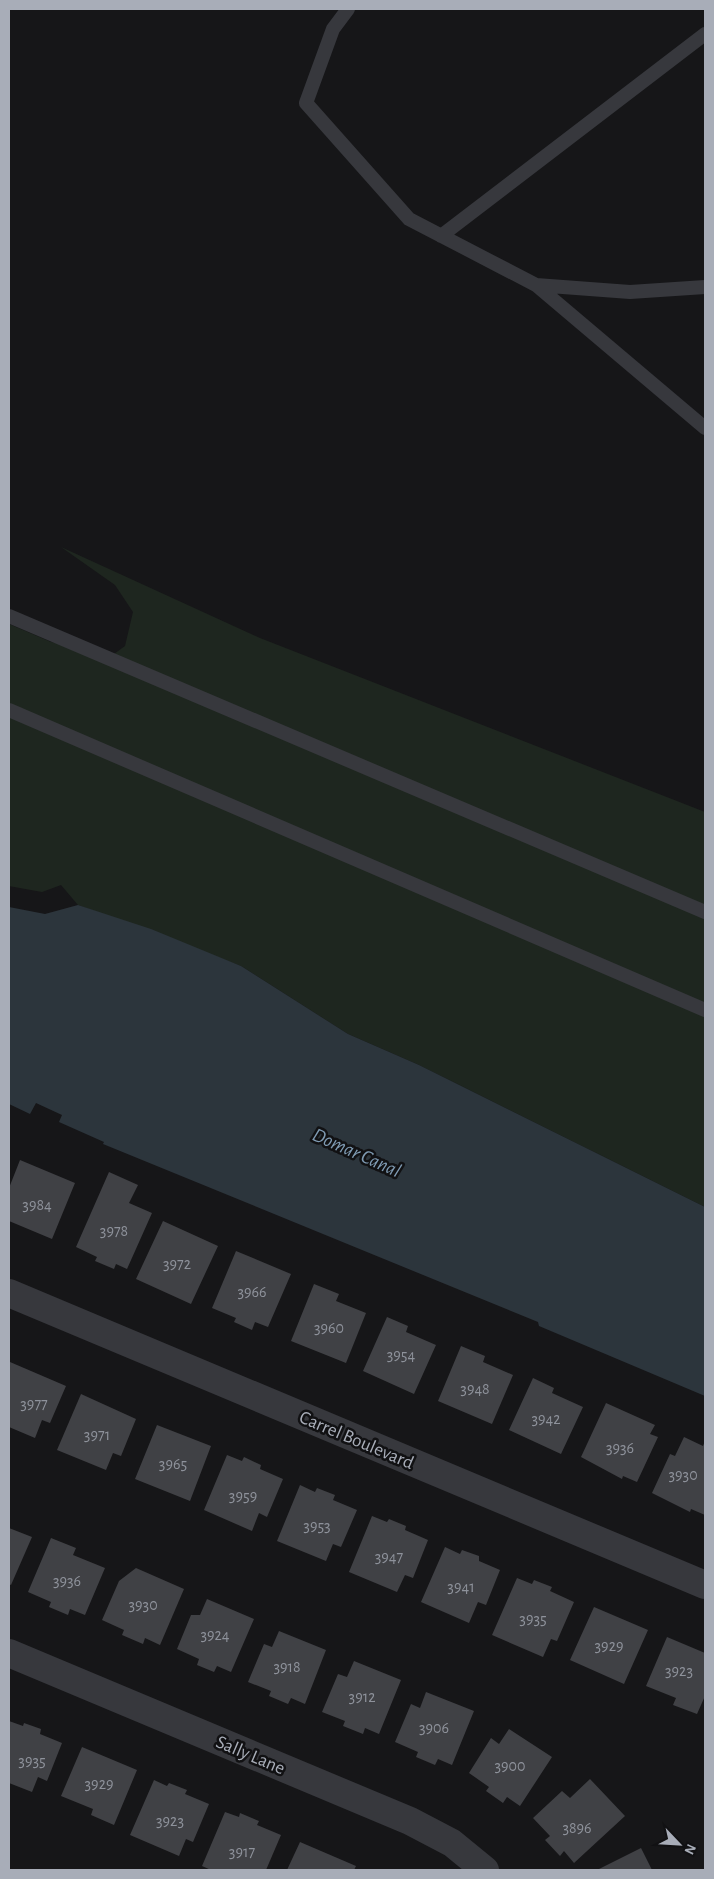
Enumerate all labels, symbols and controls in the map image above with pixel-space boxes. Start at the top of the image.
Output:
water label: Domar Canal [309,1125,404,1181]
house number: 3984 [22,1197,52,1213]
house number: 3978 [100,1223,128,1239]
house number: 3972 [163,1256,191,1272]
house number: 3966 [237,1284,267,1300]
house number: 3960 [314,1320,344,1336]
house number: 3954 [387,1347,416,1363]
house number: 3948 [460,1381,490,1397]
house number: 3977 [20,1396,48,1412]
street label: Carrel Boulevard [297,1408,416,1473]
house number: 3942 [531,1411,561,1427]
house number: 3971 [84,1427,110,1443]
house number: 3936 [606,1440,634,1456]
house number: 3965 [159,1456,187,1472]
house number: 3930 [668,1467,698,1483]
house number: 3959 [229,1488,257,1504]
house number: 3953 [303,1518,331,1534]
house number: 3947 [375,1549,404,1565]
house number: 3936 [53,1573,81,1589]
house number: 3941 [447,1579,475,1595]
house number: 3930 [128,1597,158,1613]
house number: 3935 [519,1611,547,1627]
house number: 3924 [200,1627,230,1643]
house number: 3929 [595,1638,623,1654]
house number: 3918 [273,1659,301,1675]
house number: 3923 [665,1663,693,1679]
house number: 3912 [349,1689,375,1705]
house number: 3906 [419,1720,449,1736]
street label: Sally Lane [213,1732,288,1778]
house number: 3935 [18,1753,46,1769]
house number: 3900 [494,1758,526,1774]
house number: 3929 [85,1776,113,1792]
house number: 3923 [156,1813,184,1829]
north arrow [654,1819,704,1869]
house number: 3896 [562,1820,592,1836]
text: N [681,1842,698,1856]
house number: 3917 [229,1844,255,1860]

